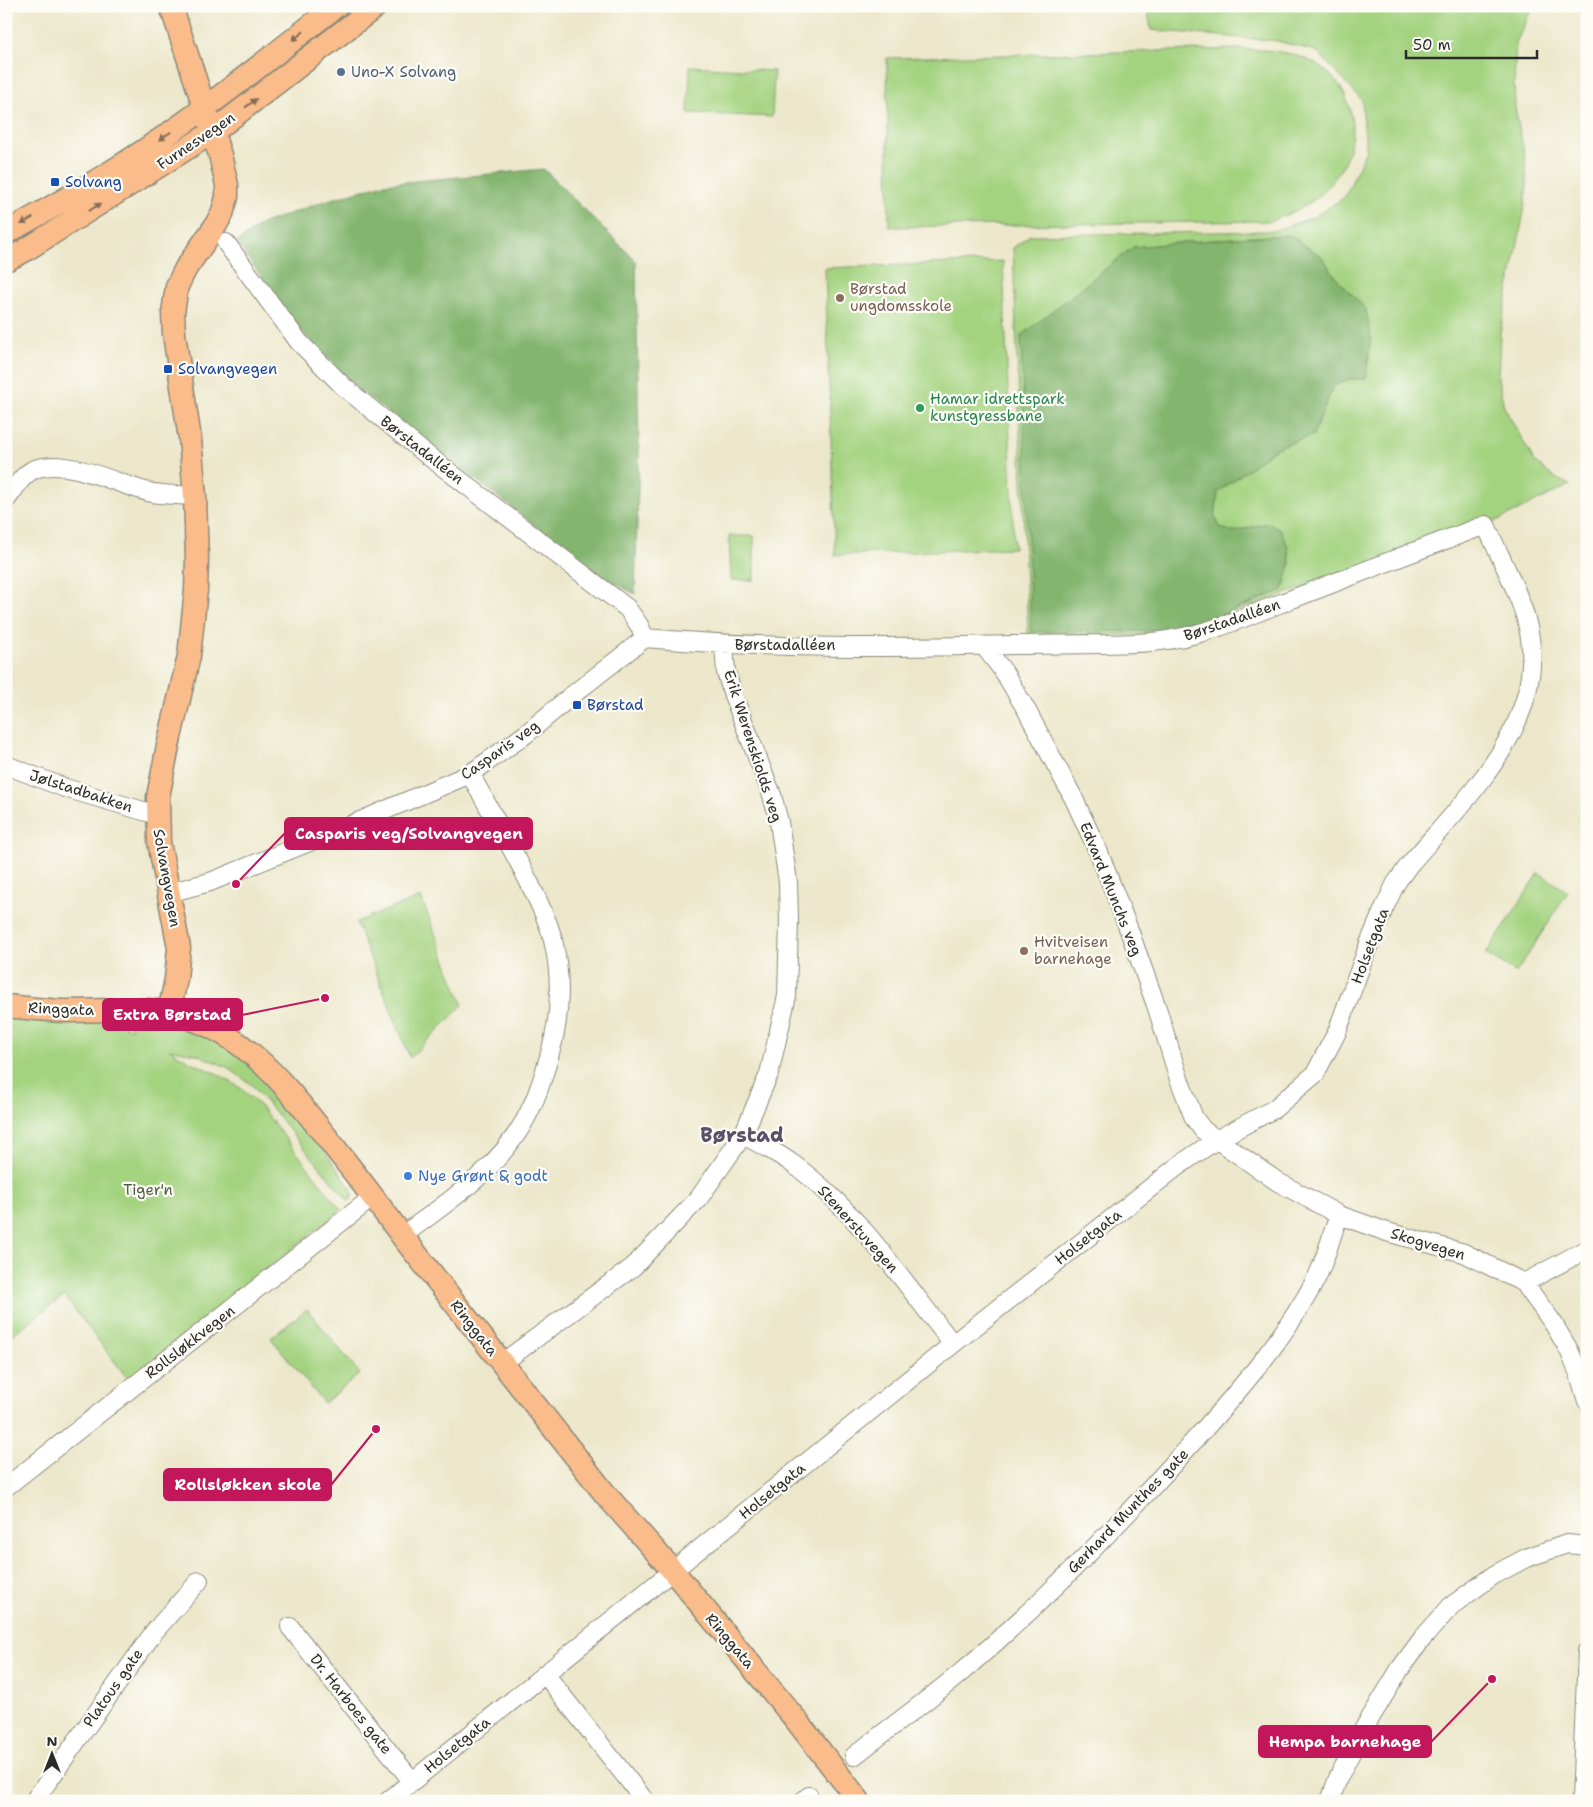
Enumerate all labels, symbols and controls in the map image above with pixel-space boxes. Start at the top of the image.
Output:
scale bar [1406,28,1537,60]
one-way arrow [291,31,305,41]
text: 50 m [1413,35,1451,55]
place label: Uno-X Solvang [351,62,456,82]
marker: Uno-X Solvang [335,66,347,78]
one-way arrow [244,97,257,108]
street label: Furnesvegen [153,107,239,175]
one-way arrow [158,131,172,141]
place label: Solvang [65,172,122,192]
marker: Solvang [49,176,61,188]
one-way arrow [88,202,102,211]
one-way arrow [20,217,33,226]
place label: Børstad ungdomsskole [850,279,952,316]
marker: Børstad ungdomsskole [834,292,846,304]
place label: Solvangvegen [178,359,277,379]
marker: Solvangvegen [162,363,174,375]
place label: Hamar idrettspark kunstgressbane [930,389,1065,426]
marker: Hamar idrettspark kunstgressbane [914,402,926,414]
street label: Børstadalléen [376,411,468,489]
street label: Børstadalléen [1181,594,1283,646]
street label: Børstadalléen [735,635,835,655]
street label: Erik Werenskiolds veg [719,667,787,825]
place label: Børstad [587,695,644,715]
marker: Børstad [571,699,583,711]
street label: Casparis veg [457,716,543,784]
street label: Jølstadbakken [27,765,135,817]
callout: Casparis veg/Solvangvegen [285,818,532,849]
street label: Edvard Munchs veg [1075,819,1147,959]
text: Casparis veg/Solvangvegen [295,823,523,844]
street label: Solvangvegen [149,827,185,929]
street label: Holsetgata [1346,905,1394,987]
place label: Hvitveisen barnehage [1034,932,1112,969]
marker: Hvitveisen barnehage [1018,945,1030,957]
street label: Ringgata [28,998,95,1020]
callout: Extra Børstad [103,999,242,1030]
text: Extra Børstad [113,1004,231,1025]
district label: Børstad [700,1122,784,1148]
place label: Nye Grønt & godt [418,1166,548,1186]
marker: Nye Grønt & godt [402,1170,414,1182]
park label: Tiger'n [123,1180,173,1200]
street label: Stenerstuvegen [813,1181,903,1277]
street label: Holsetgata [1050,1204,1126,1269]
street label: Skogvegen [1388,1223,1468,1265]
street label: Ringgata [446,1296,503,1361]
street label: Rollsløkkvegen [141,1301,239,1383]
street label: Gerhard Munthes gate [1063,1444,1193,1578]
street label: Holsetgata [735,1458,810,1524]
callout: Rollsløkken skole [164,1469,331,1500]
text: Rollsløkken skole [175,1474,322,1495]
street label: Ringgata [701,1609,759,1673]
street label: Platous gate [79,1645,147,1731]
street label: Dr. Harboes gate [306,1650,396,1758]
street label: Holsetgata [420,1712,495,1778]
callout: Hempa barnehage [1259,1726,1431,1757]
north arrow [28,1730,78,1780]
text: Hempa barnehage [1269,1731,1422,1752]
text: N [46,1732,58,1750]

